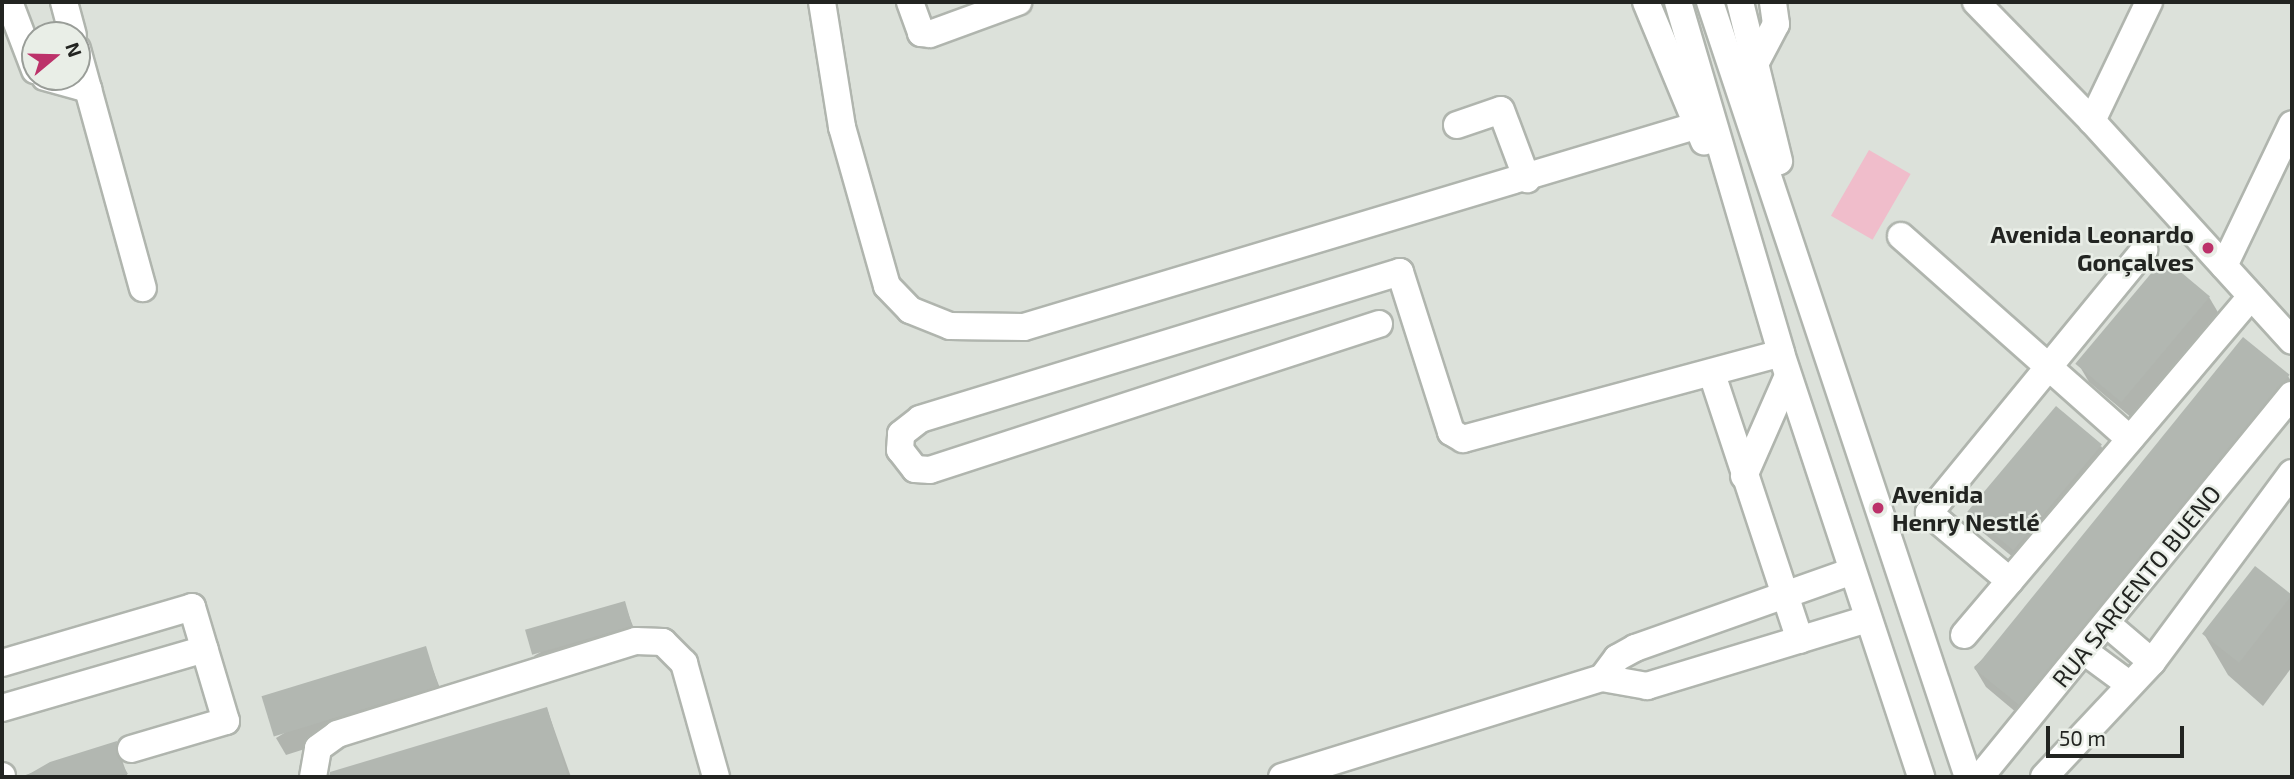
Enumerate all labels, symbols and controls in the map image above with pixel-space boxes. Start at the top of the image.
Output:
north arrow [21,21,91,91]
text: N [61,39,88,60]
place label: Avenida Leonardo Gonçalves [1990,220,2194,276]
marker: Avenida Leonardo Gonçalves [2200,240,2216,256]
street label: RUA SARGENTO BUENO [2046,479,2226,693]
place label: Avenida Henry Nestlé [1892,480,2040,536]
marker: Avenida Henry Nestlé [1870,500,1886,516]
scale bar [2049,712,2187,756]
text: 50 m [2059,725,2106,750]

